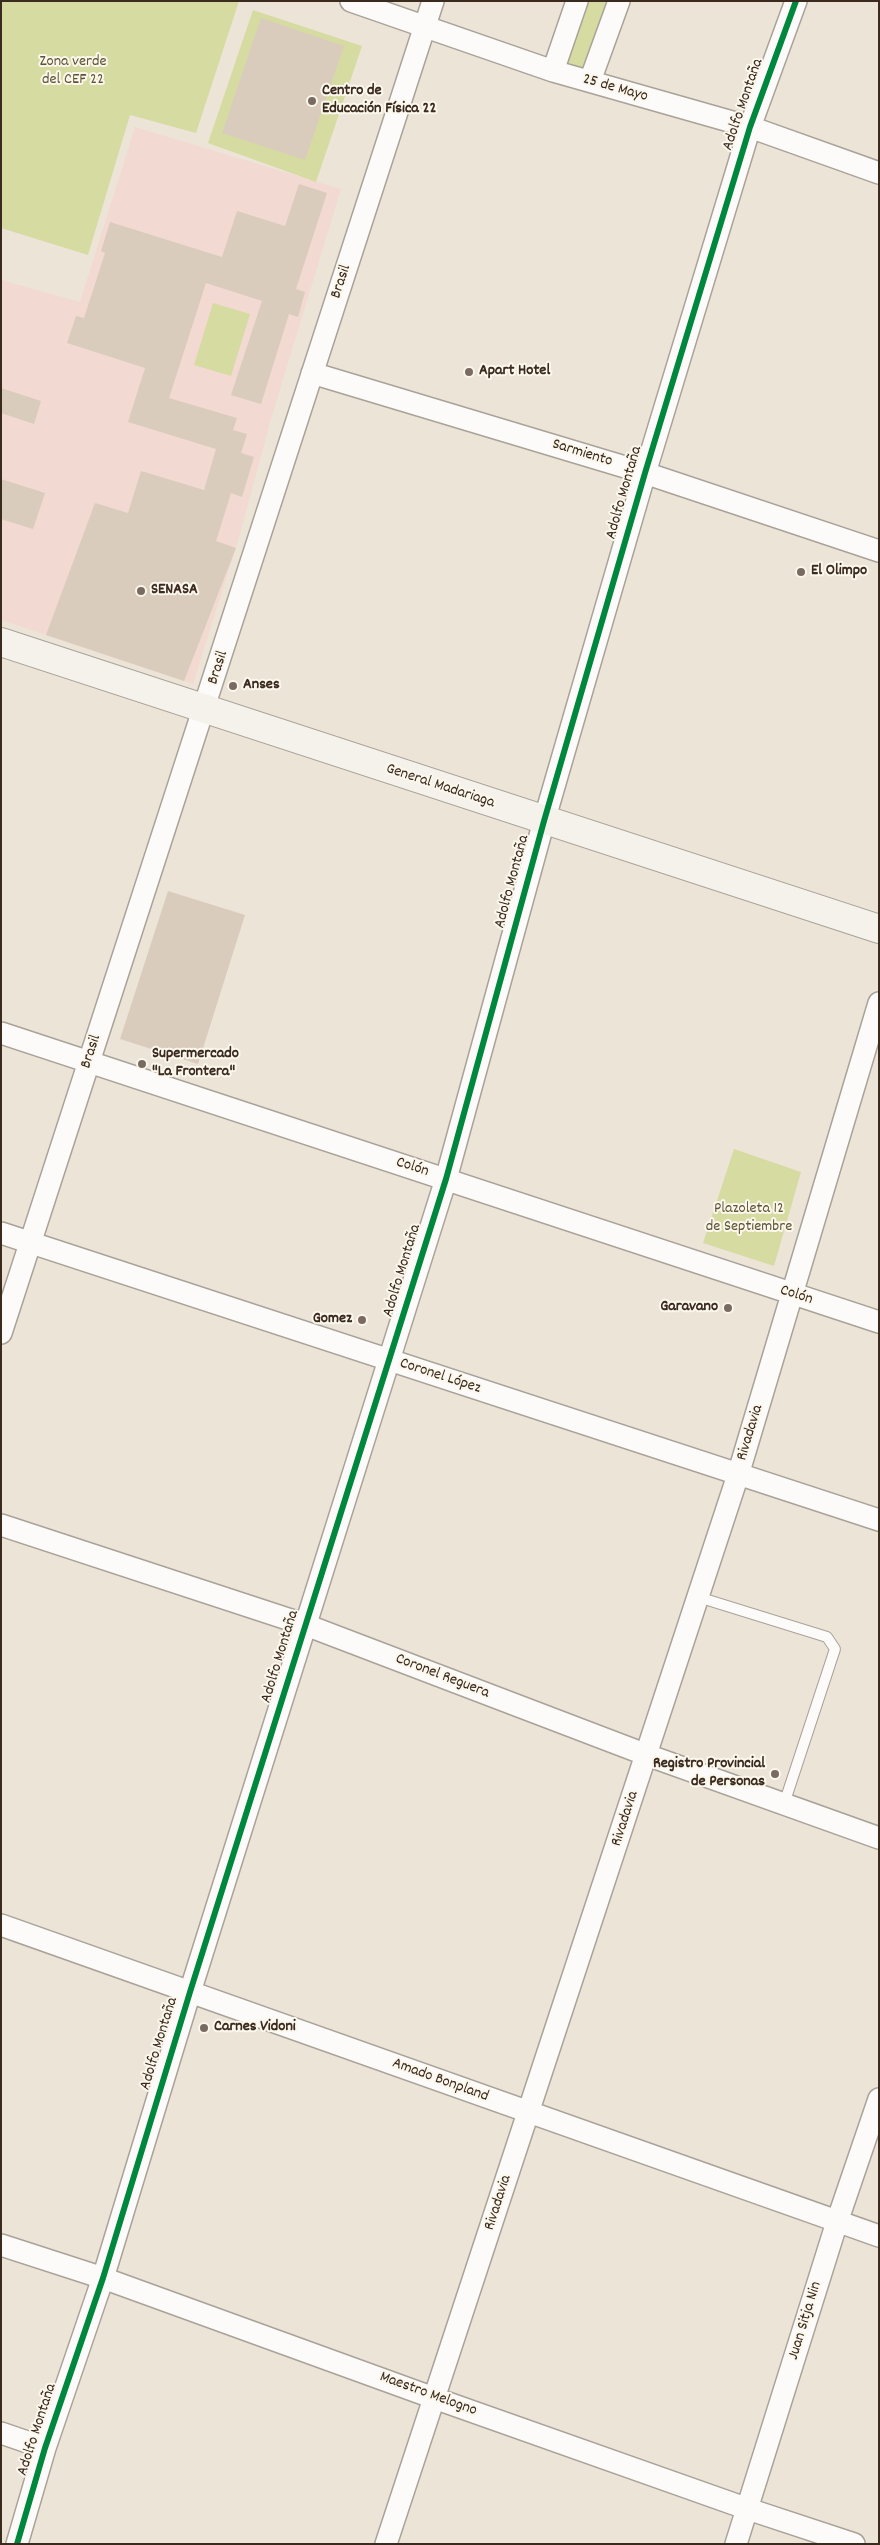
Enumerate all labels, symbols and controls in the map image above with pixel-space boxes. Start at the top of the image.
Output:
park label: Zona verde del CEF 22 [40,53,106,91]
street label: Adolfo Montaña [719,57,769,153]
street label: 25 de Mayo [580,71,650,107]
place label: Centro de Educación Física 22 [322,82,436,120]
marker: Centro de Educación Física 22 [306,95,318,107]
street label: Brasil [328,263,356,301]
place label: Apart Hotel [479,362,550,382]
marker: Apart Hotel [463,366,475,378]
street label: Sarmiento [550,436,614,472]
street label: Adolfo Montaña [603,444,647,542]
place label: El Olimpo [811,562,867,582]
marker: El Olimpo [795,566,807,578]
place label: SENASA [151,581,198,601]
marker: SENASA [135,585,147,597]
street label: Brasil [205,649,233,687]
place label: Anses [243,676,280,696]
marker: Anses [227,680,239,692]
street label: General Madariaga [383,760,497,814]
street label: Adolfo Montaña [491,833,535,931]
street label: Brasil [78,1033,106,1071]
place label: Supermercado "La Frontera" [152,1045,239,1083]
marker: Supermercado "La Frontera" [136,1058,148,1070]
street label: Colón [393,1154,431,1182]
park label: Plazoleta 12 de Septiembre [706,1200,792,1238]
street label: Adolfo Montaña [380,1222,426,1320]
street label: Colón [777,1282,815,1310]
place label: Garavano [660,1298,718,1318]
marker: Garavano [722,1302,734,1314]
place label: Gomez [313,1310,352,1330]
marker: Gomez [356,1314,368,1326]
street label: Coronel López [397,1355,483,1399]
street label: Rivadavia [733,1403,769,1463]
street label: Adolfo Montaña [258,1608,304,1706]
street label: Coronel Reguera [392,1650,492,1704]
place label: Registro Provincial de Personas [653,1755,765,1793]
marker: Registro Provincial de Personas [769,1768,781,1780]
street label: Rivadavia [608,1789,644,1849]
street label: Adolfo Montaña [137,1995,183,2093]
place label: Carnes Vidoni [214,2018,296,2038]
marker: Carnes Vidoni [198,2022,210,2034]
street label: Amado Bonpland [389,2055,491,2107]
street label: Rivadavia [481,2173,517,2233]
street label: Juan Sitja Nin [785,2280,827,2362]
street label: Maestro Melogno [377,2369,479,2421]
street label: Adolfo Montaña [14,2381,62,2479]

